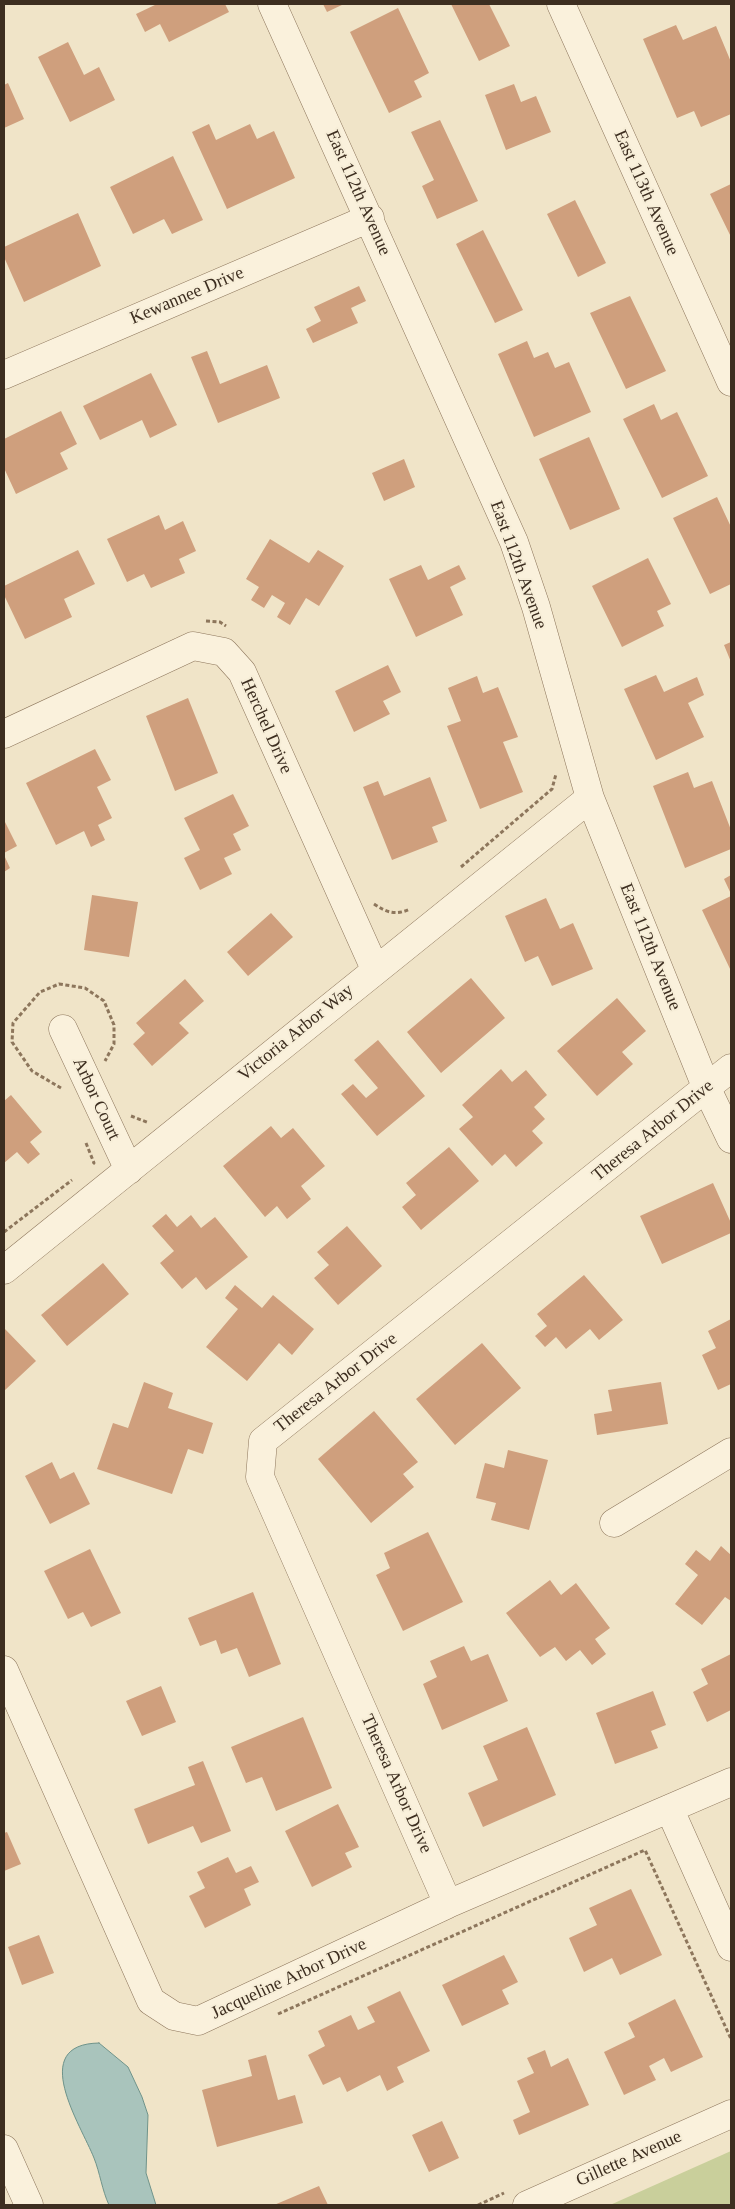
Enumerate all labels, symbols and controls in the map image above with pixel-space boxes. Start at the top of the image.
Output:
street label: East 112th Avenue [321,127,395,259]
street label: East 113th Avenue [609,127,683,259]
street label: Kewannee Drive [127,262,247,330]
street label: East 112th Avenue [485,498,551,632]
street label: Herchel Drive [235,675,297,777]
street label: East 112th Avenue [615,880,685,1014]
street label: Victoria Arbor Way [234,980,358,1086]
street label: Arbor Court [68,1054,124,1144]
street label: Theresa Arbor Drive [588,1075,718,1187]
street label: Theresa Arbor Drive [270,1328,402,1438]
street label: Theresa Arbor Drive [356,1711,436,1857]
street label: Jacqueline Arbor Drive [208,1934,370,2024]
street label: Gillette Avenue [573,2126,685,2192]

